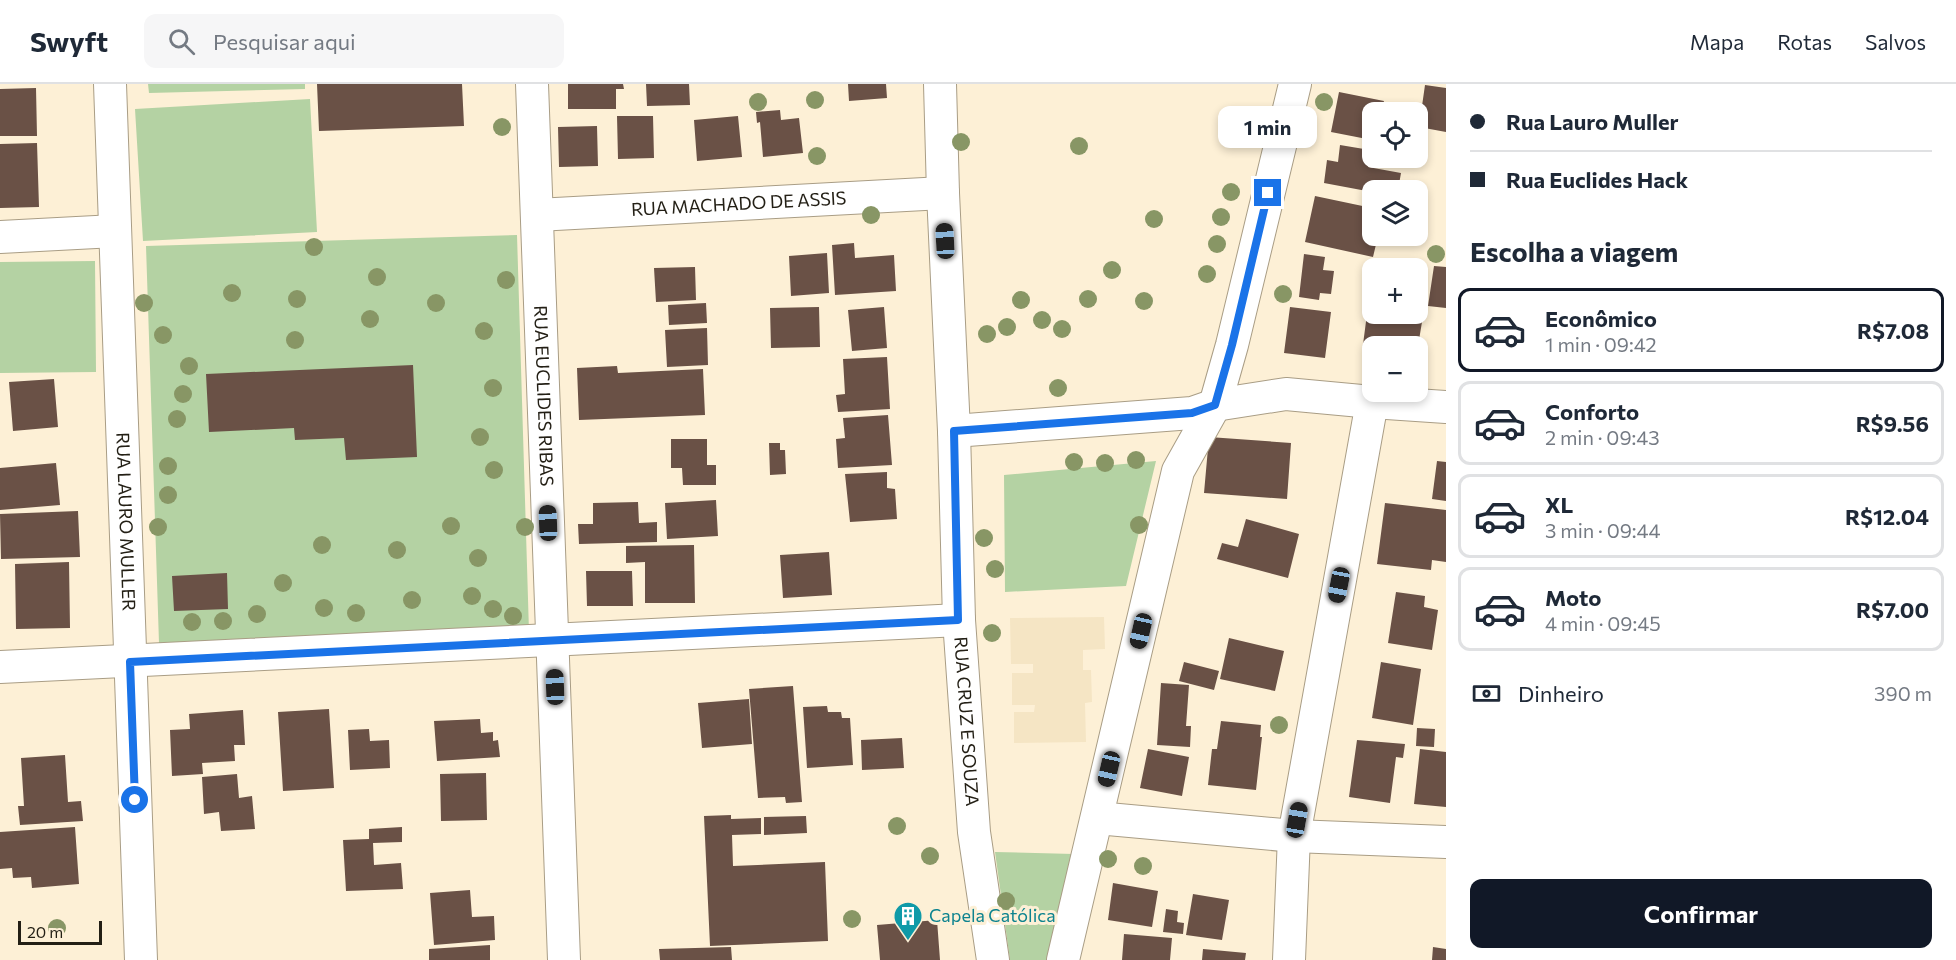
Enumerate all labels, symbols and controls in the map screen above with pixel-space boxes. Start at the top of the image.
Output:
search box [144,14,564,68]
text: Swyft [30,24,108,58]
icon: search [165,25,198,58]
text: Pesquisar aqui [213,28,356,55]
text: Mapa [1690,29,1744,54]
text: Rotas [1777,29,1832,54]
text: Salvos [1865,29,1926,54]
map controls [1362,102,1428,402]
button: locate [1362,102,1428,168]
callout: 1 min [1218,106,1318,148]
text: Rua Lauro Muller [1506,108,1679,135]
text: 1 min [1244,115,1291,139]
text: Rua Euclides Hack [1506,166,1688,193]
route end [1254,179,1281,206]
button: layers [1362,180,1428,246]
street label: RUA MACHADO DE ASSIS [630,186,847,220]
car [935,223,955,259]
text: Escolha a viagem [1470,235,1678,268]
button: + [1362,258,1428,324]
icon: car [1473,303,1527,357]
street label: RUA EUCLIDES RIBAS [530,305,559,487]
text: Econômico [1545,305,1657,332]
text: R$7.08 [1857,317,1929,344]
text: 1 min · 09:42 [1545,332,1657,356]
button: − [1362,336,1428,402]
icon: car [1473,396,1527,450]
text: Conforto [1545,398,1639,425]
text: R$9.56 [1856,410,1929,437]
text: 2 min · 09:43 [1545,425,1660,449]
street label: RUA LAURO MULLER [112,432,141,612]
icon: car [1473,489,1527,543]
text: XL [1545,491,1573,518]
text: R$12.04 [1845,503,1929,530]
car [538,505,558,541]
text: 3 min · 09:44 [1545,518,1661,542]
car [1327,566,1351,604]
icon: car [1473,582,1527,636]
text: Moto [1545,584,1601,611]
text: R$7.00 [1856,596,1929,623]
car [1128,611,1154,651]
text: 4 min · 09:45 [1545,611,1661,635]
street label: RUA CRUZ E SOUZA [950,636,984,807]
car [545,669,565,705]
icon: cash [1470,677,1503,710]
text: Dinheiro [1518,680,1604,707]
text: 390 m [1874,681,1932,705]
car [1096,749,1122,789]
route start [121,786,148,813]
car [1285,801,1309,839]
button: Confirmar [1470,879,1932,948]
building icon: Capela Católica [892,900,924,942]
place label: Capela Católica [929,904,1056,926]
scale bar [18,918,102,946]
text: 20 m [27,922,63,941]

